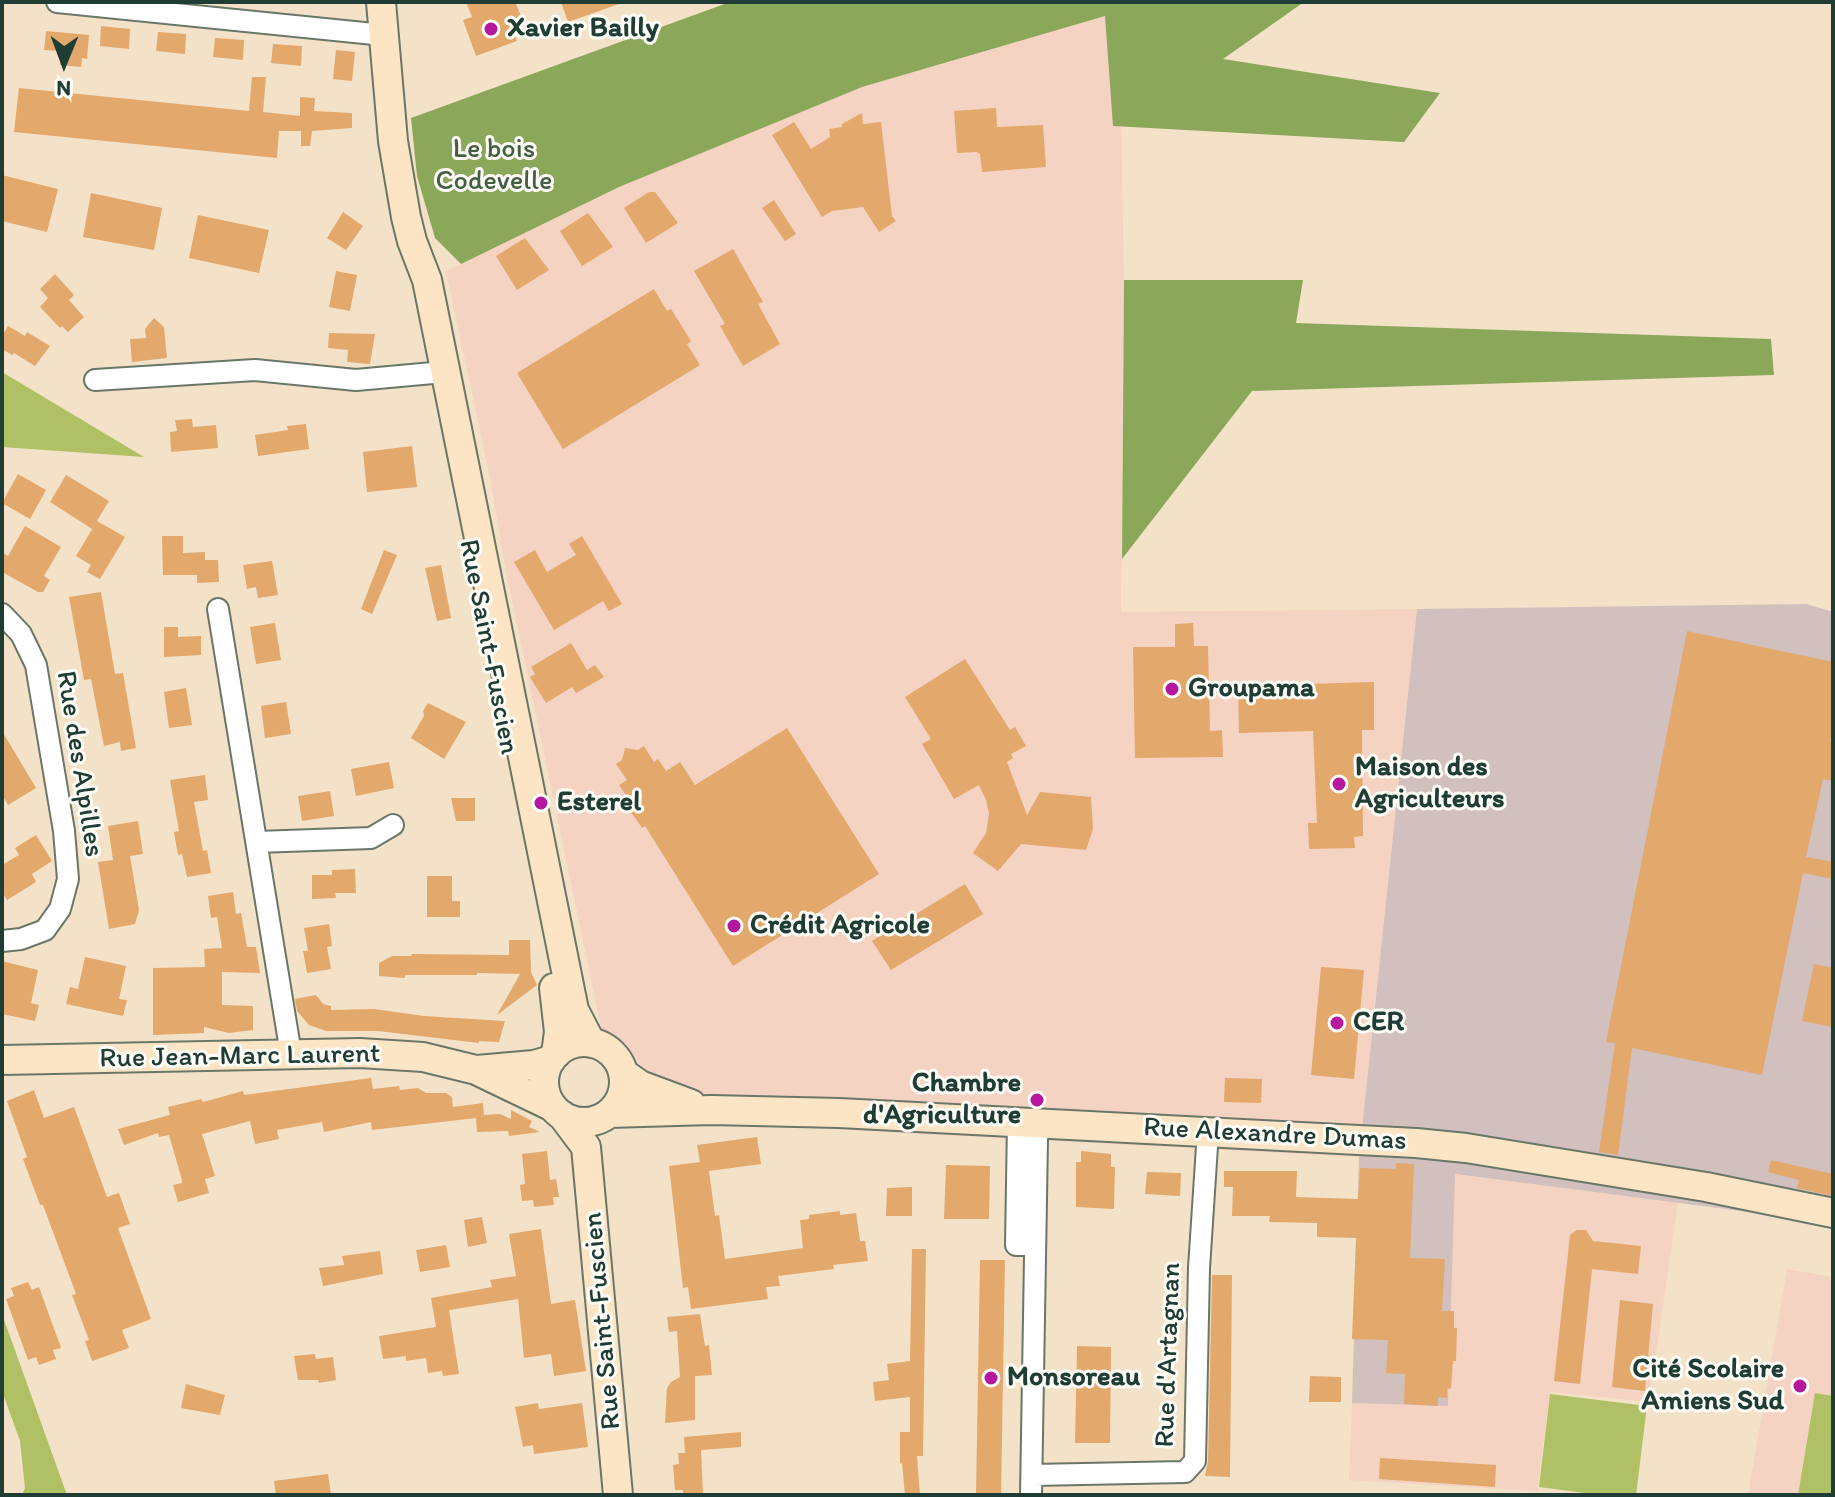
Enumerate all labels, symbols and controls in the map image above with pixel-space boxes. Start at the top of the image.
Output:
place label: Xavier Bailly [507,12,659,46]
marker: Xavier Bailly [482,20,500,38]
north arrow [24,24,104,104]
text: N [56,75,71,102]
park label: Le bois Codevelle [436,133,552,199]
street label: Rue Saint-Fuscien [451,537,525,757]
street label: Rue des Alpilles [48,669,110,859]
place label: Groupama [1188,672,1315,706]
marker: Groupama [1163,680,1181,698]
place label: Maison des Agriculteurs [1355,751,1504,817]
marker: Maison des Agriculteurs [1330,775,1348,793]
place label: Esterel [557,786,641,820]
marker: Esterel [532,794,550,812]
place label: Crédit Agricole [750,909,930,943]
marker: Crédit Agricole [725,917,743,935]
place label: CER [1353,1006,1404,1040]
marker: CER [1328,1014,1346,1032]
street label: Rue Jean-Marc Laurent [99,1038,381,1076]
place label: Chambre d'Agriculture [863,1067,1021,1133]
marker: Chambre d'Agriculture [1028,1091,1046,1109]
street label: Rue Alexandre Dumas [1142,1111,1408,1159]
street label: Rue Saint-Fuscien [577,1211,629,1431]
street label: Rue d'Artagnan [1149,1262,1189,1448]
place label: Cité Scolaire Amiens Sud [1632,1353,1784,1419]
place label: Monsoreau [1007,1361,1140,1395]
marker: Monsoreau [982,1369,1000,1387]
marker: Cité Scolaire Amiens Sud [1791,1377,1809,1395]

